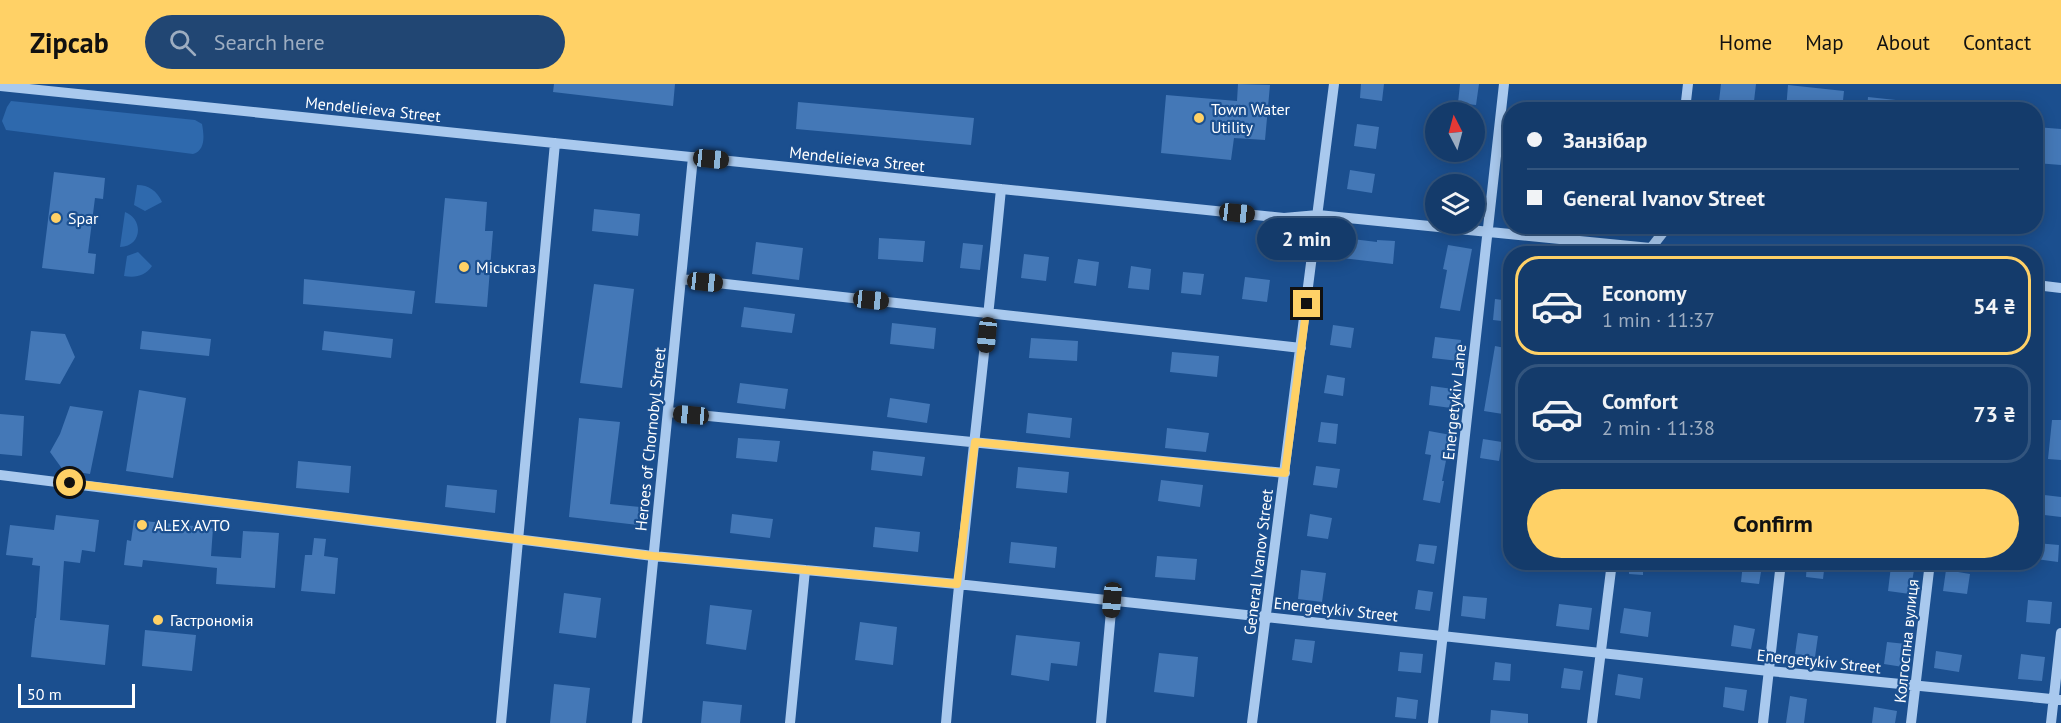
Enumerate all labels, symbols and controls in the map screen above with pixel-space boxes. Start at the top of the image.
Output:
search box [145,15,565,69]
text: Zipcab [30,24,109,61]
icon: search [166,26,199,59]
text: Search here [214,28,325,56]
text: Home [1719,29,1772,56]
text: Map [1805,29,1844,56]
text: About [1877,29,1930,56]
text: Contact [1963,29,2031,56]
street label: Mendelieieva Street [304,92,442,126]
place label: Town Water Utility [1211,99,1291,137]
north arrow [1425,102,1485,162]
map controls [1425,102,1485,234]
marker: Town Water Utility [1192,111,1206,125]
text: Занзібар [1563,126,1647,154]
street label: Mendelieieva Street [788,142,926,176]
car [692,148,730,170]
button: layers [1425,174,1485,234]
text: General Ivanov Street [1563,184,1765,212]
car [1218,202,1256,224]
place label: Spar [68,208,99,228]
marker: Spar [49,211,63,225]
callout: 2 min [1258,217,1356,259]
text: 2 min [1282,226,1331,252]
place label: Міськгаз [476,257,536,277]
marker: Міськгаз [457,260,471,274]
car [686,271,724,293]
icon: car [1530,279,1584,333]
text: Economy [1602,279,1686,307]
car [852,289,890,311]
route end [1293,290,1320,317]
text: 54 ₴ [1973,292,2016,320]
text: 1 min · 11:37 [1602,307,1715,333]
car [976,316,998,354]
street label: Energetykiv Lane [1438,343,1470,461]
street label: Heroes of Chornobyl Street [630,346,670,532]
icon: car [1530,387,1584,441]
text: Comfort [1602,387,1678,415]
text: 73 ₴ [1973,400,2016,428]
car [672,404,710,426]
text: 2 min · 11:38 [1602,415,1715,441]
route start [56,469,83,496]
street label: General Ivanov Street [1239,487,1277,636]
button: Confirm [1527,489,2019,558]
place label: ALEX AVTO [154,515,230,535]
marker: ALEX AVTO [135,518,149,532]
street label: Колгоспна вулиця [1890,578,1922,704]
car [1101,581,1123,619]
street label: Energetykiv Street [1273,593,1400,626]
place label: Гастрономія [170,610,253,630]
marker: Гастрономія [151,613,165,627]
street label: Energetykiv Street [1756,645,1883,678]
scale bar [18,681,135,708]
text: 50 m [27,684,62,704]

